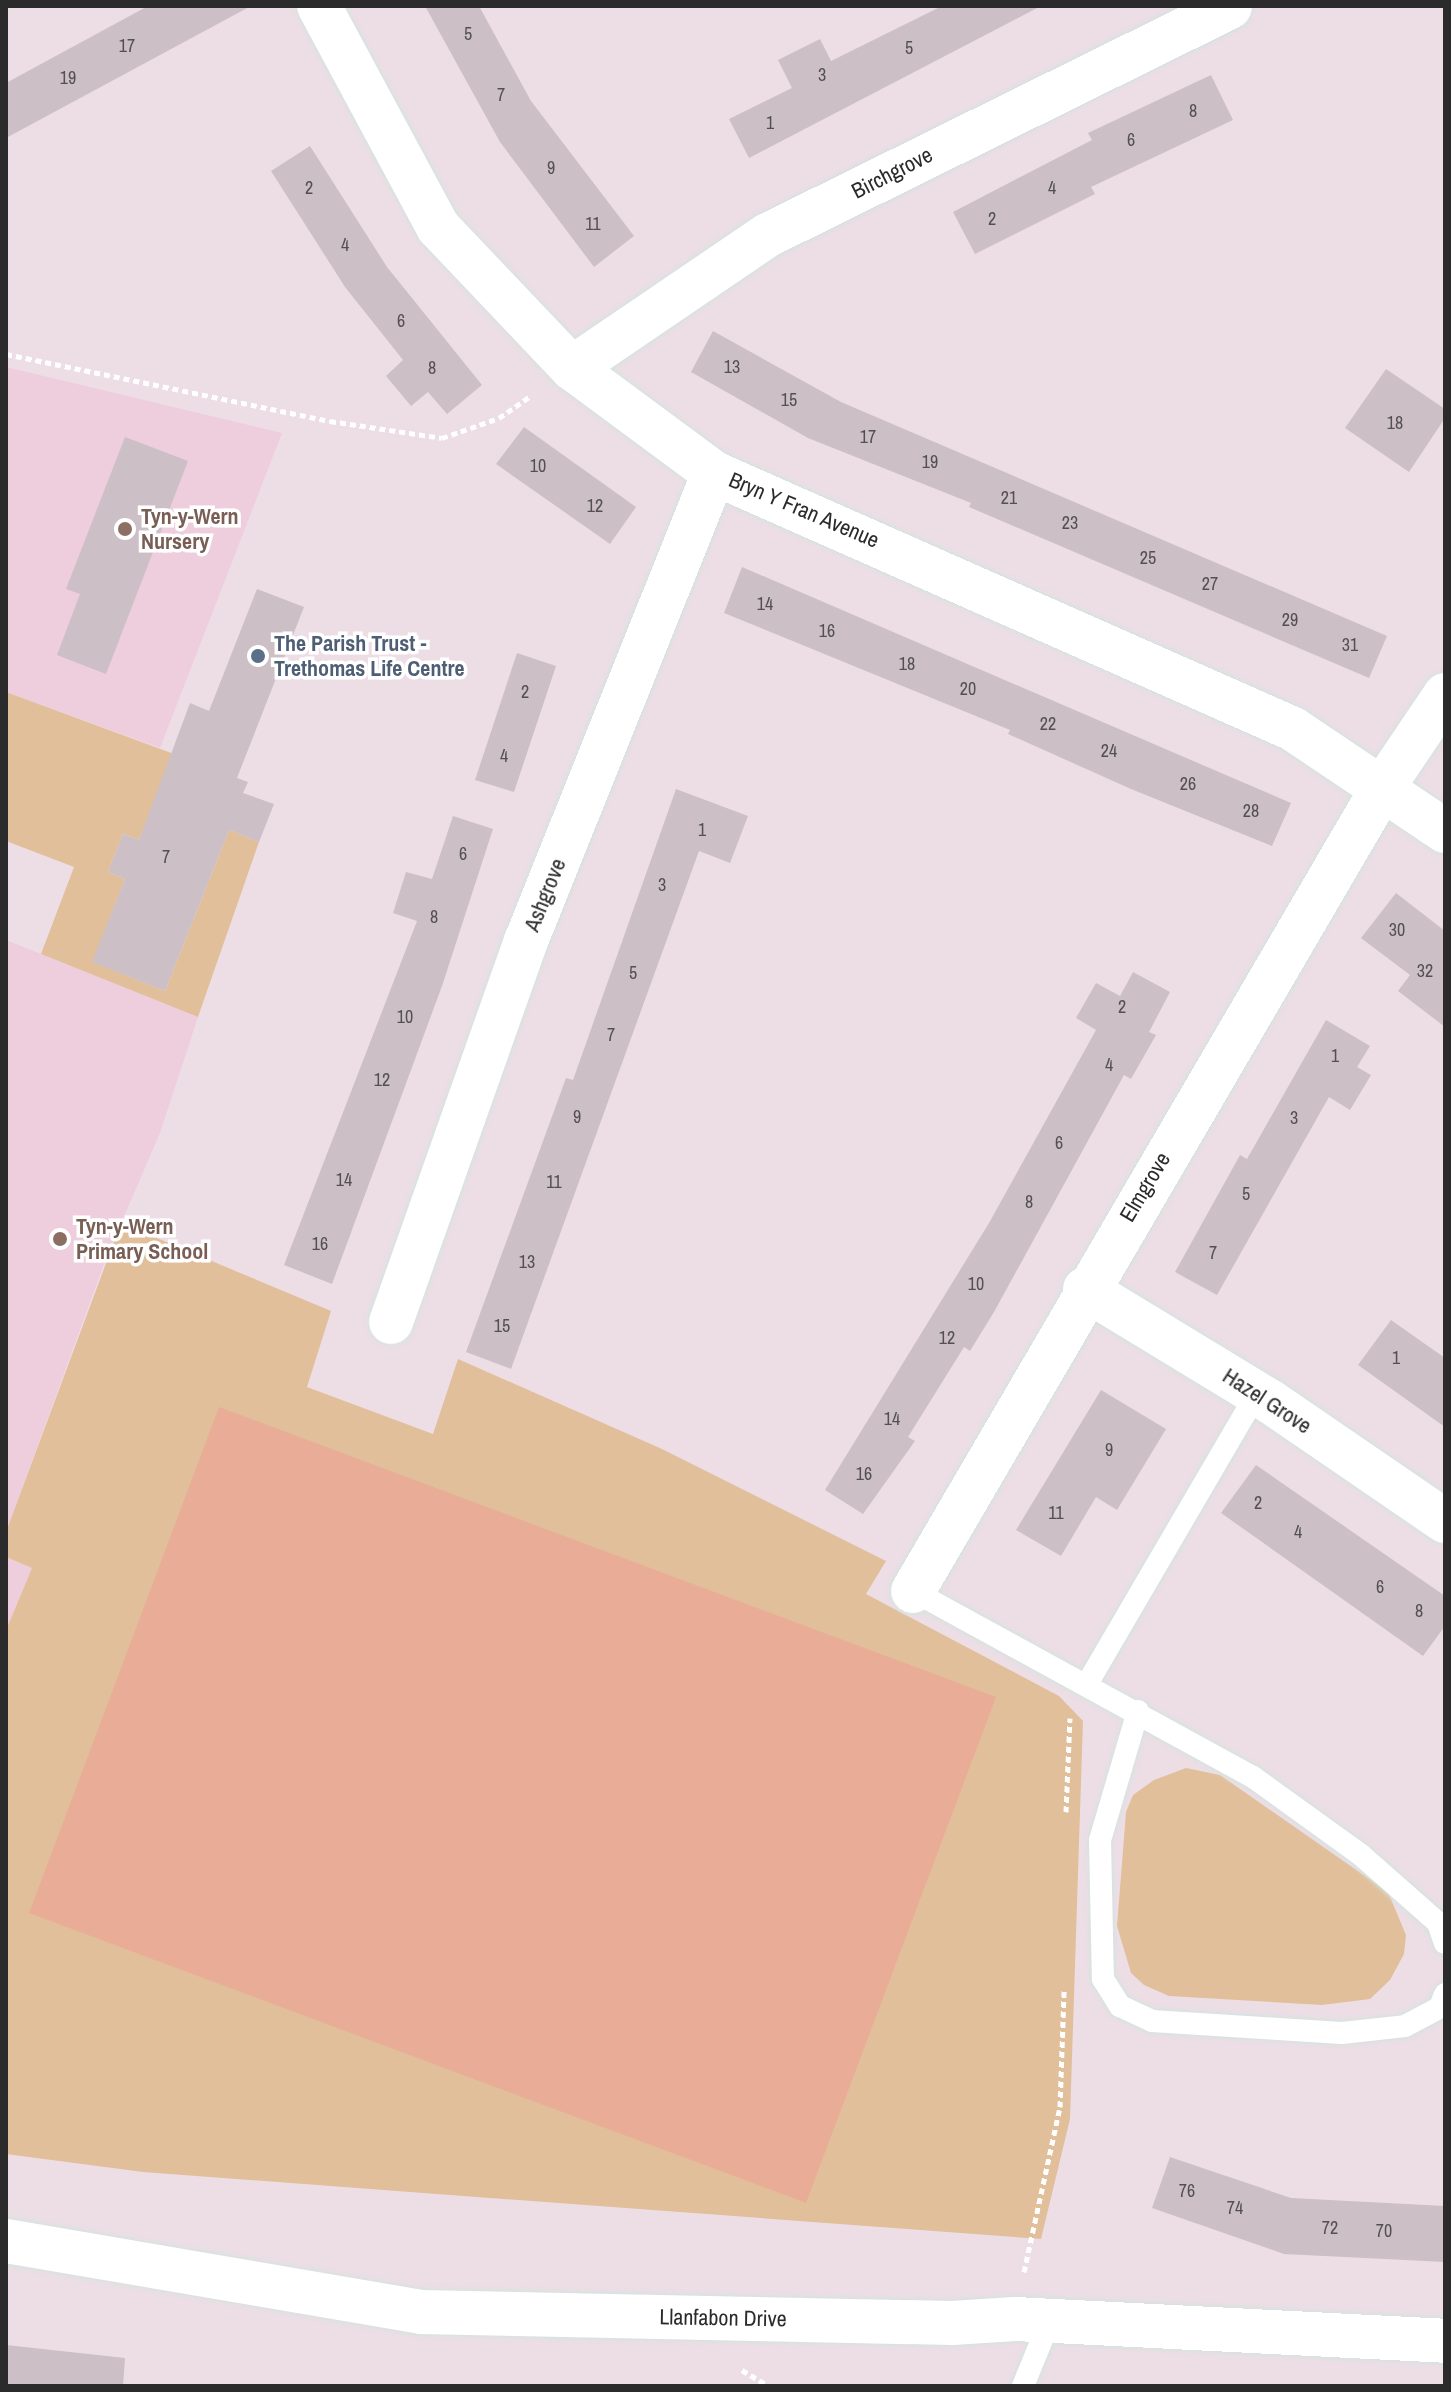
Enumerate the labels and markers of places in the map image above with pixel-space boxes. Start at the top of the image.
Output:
place label: Tyn-y-Wern Nursery [141,503,239,554]
marker: Tyn-y-Wern Nursery [116,520,134,538]
place label: The Parish Trust - Trethomas Life Centre [274,630,464,682]
marker: The Parish Trust - Trethomas Life Centre [249,647,267,665]
place label: Tyn-y-Wern Primary School [76,1213,208,1264]
marker: Tyn-y-Wern Primary School [51,1230,69,1248]

